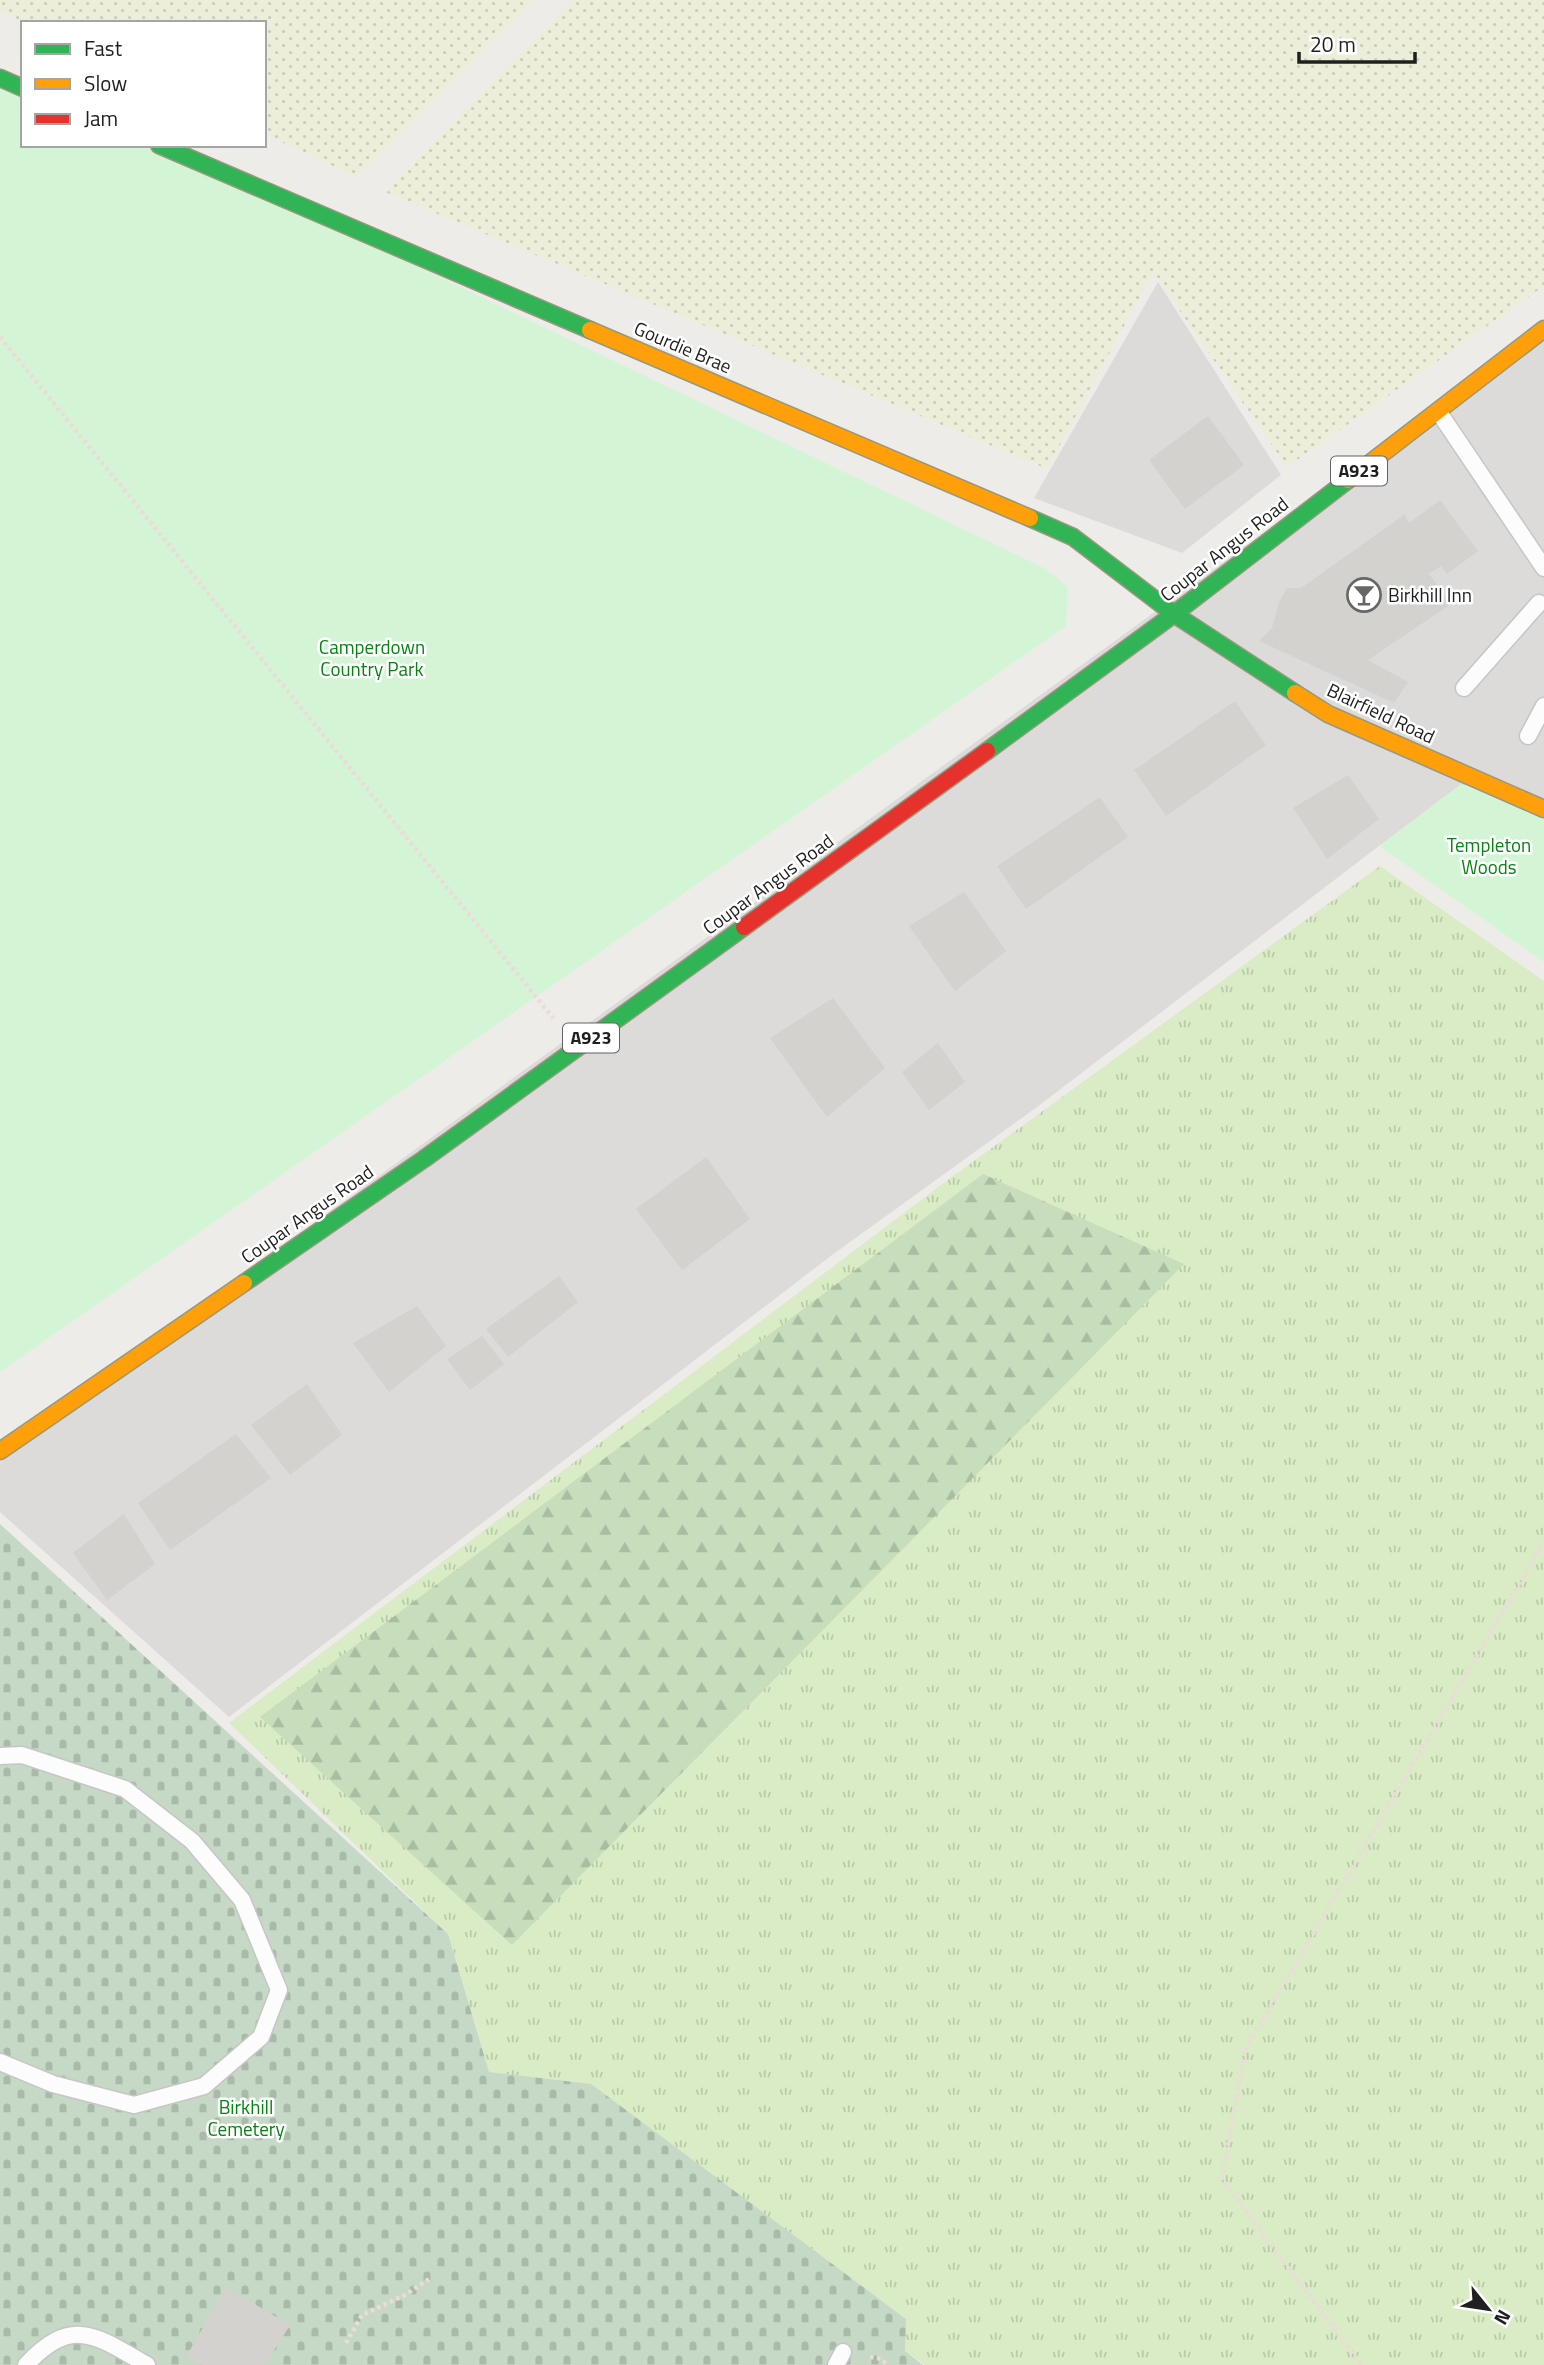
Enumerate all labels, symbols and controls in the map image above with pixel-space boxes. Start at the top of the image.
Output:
legend [21,21,266,147]
scale bar [1299,21,1414,65]
text: 20 m [1310,28,1356,60]
text: Fast [84,32,123,64]
text: Slow [84,67,127,99]
text: Jam [84,102,118,134]
street label: Gourdie Brae [630,313,737,380]
road number: A923 [1331,457,1387,486]
street label: Coupar Angus Road [1153,489,1294,608]
bar icon: Birkhill Inn [1345,576,1383,614]
place label: Birkhill Inn [1388,580,1472,609]
park label: Camperdown Country Park [319,632,425,683]
street label: Blairfield Road [1322,675,1440,750]
street label: Coupar Angus Road [696,826,839,941]
park label: Templeton Woods [1447,830,1531,881]
road number: A923 [563,1023,619,1052]
street label: Coupar Angus Road [234,1157,379,1270]
park label: Birkhill Cemetery [207,2092,285,2143]
north arrow [1453,2274,1523,2344]
text: N [1487,2305,1519,2331]

